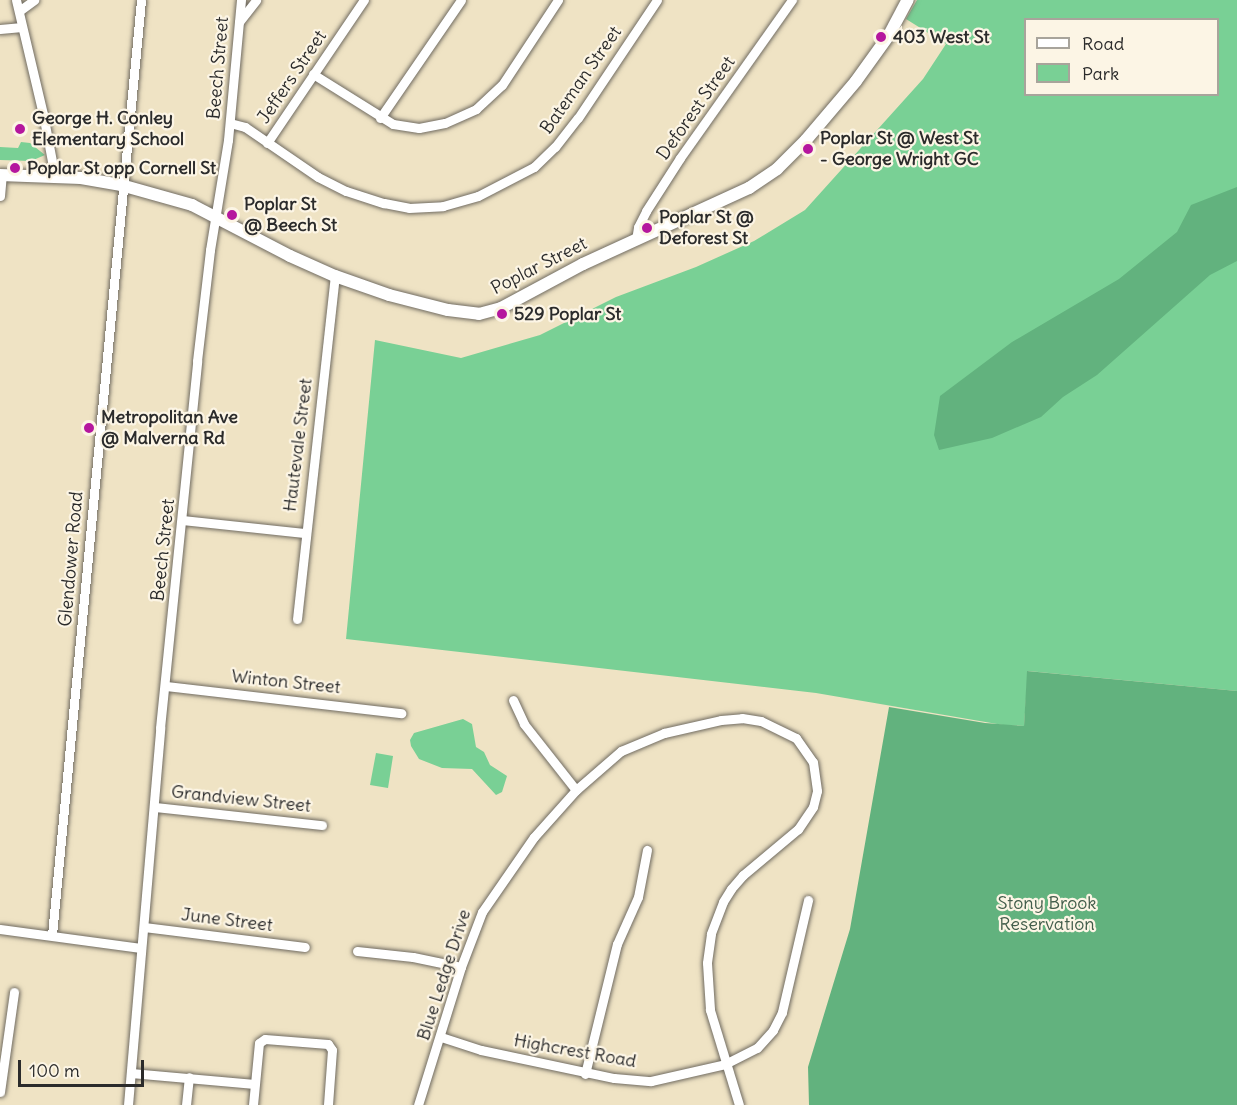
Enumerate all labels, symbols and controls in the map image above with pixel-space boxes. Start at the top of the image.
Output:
street label: Beech Street [203,16,233,120]
legend [1024,18,1219,96]
street label: Bateman Street [536,22,626,138]
street label: Jeffers Street [253,26,331,128]
place label: 403 West St [893,26,989,48]
marker: 403 West St [874,30,888,44]
text: Road [1082,32,1124,55]
street label: Deforest Street [652,52,740,164]
text: Park [1082,62,1119,85]
place label: George H. Conley Elementary School [32,108,184,150]
marker: George H. Conley Elementary School [13,122,27,136]
place label: Poplar St @ West St - George Wright GC [820,128,979,170]
marker: Poplar St @ West St - George Wright GC [801,142,815,156]
place label: Poplar St opp Cornell St [27,157,216,179]
marker: Poplar St opp Cornell St [8,161,22,175]
place label: Poplar St @ Beech St [244,194,337,236]
place label: Poplar St @ Deforest St [659,207,754,250]
marker: Poplar St @ Beech St [225,208,239,222]
marker: Poplar St @ Deforest St [640,221,654,235]
street label: Poplar Street [487,233,591,299]
place label: 529 Poplar St [514,303,621,325]
marker: 529 Poplar St [495,307,509,321]
street label: Hautevale Street [279,377,317,513]
place label: Metropolitan Ave @ Malverna Rd [101,407,238,450]
marker: Metropolitan Ave @ Malverna Rd [82,421,96,435]
street label: Glendower Road [54,491,88,627]
street label: Beech Street [147,498,179,602]
street label: Winton Street [230,666,342,698]
street label: Grandview Street [170,781,312,817]
park label: Stony Brook Reservation [997,893,1097,936]
street label: June Street [180,904,274,936]
street label: Blue Ledge Drive [413,907,475,1043]
street label: Highcrest Road [512,1030,638,1072]
scale bar [21,1048,147,1086]
text: 100 m [29,1059,80,1082]

